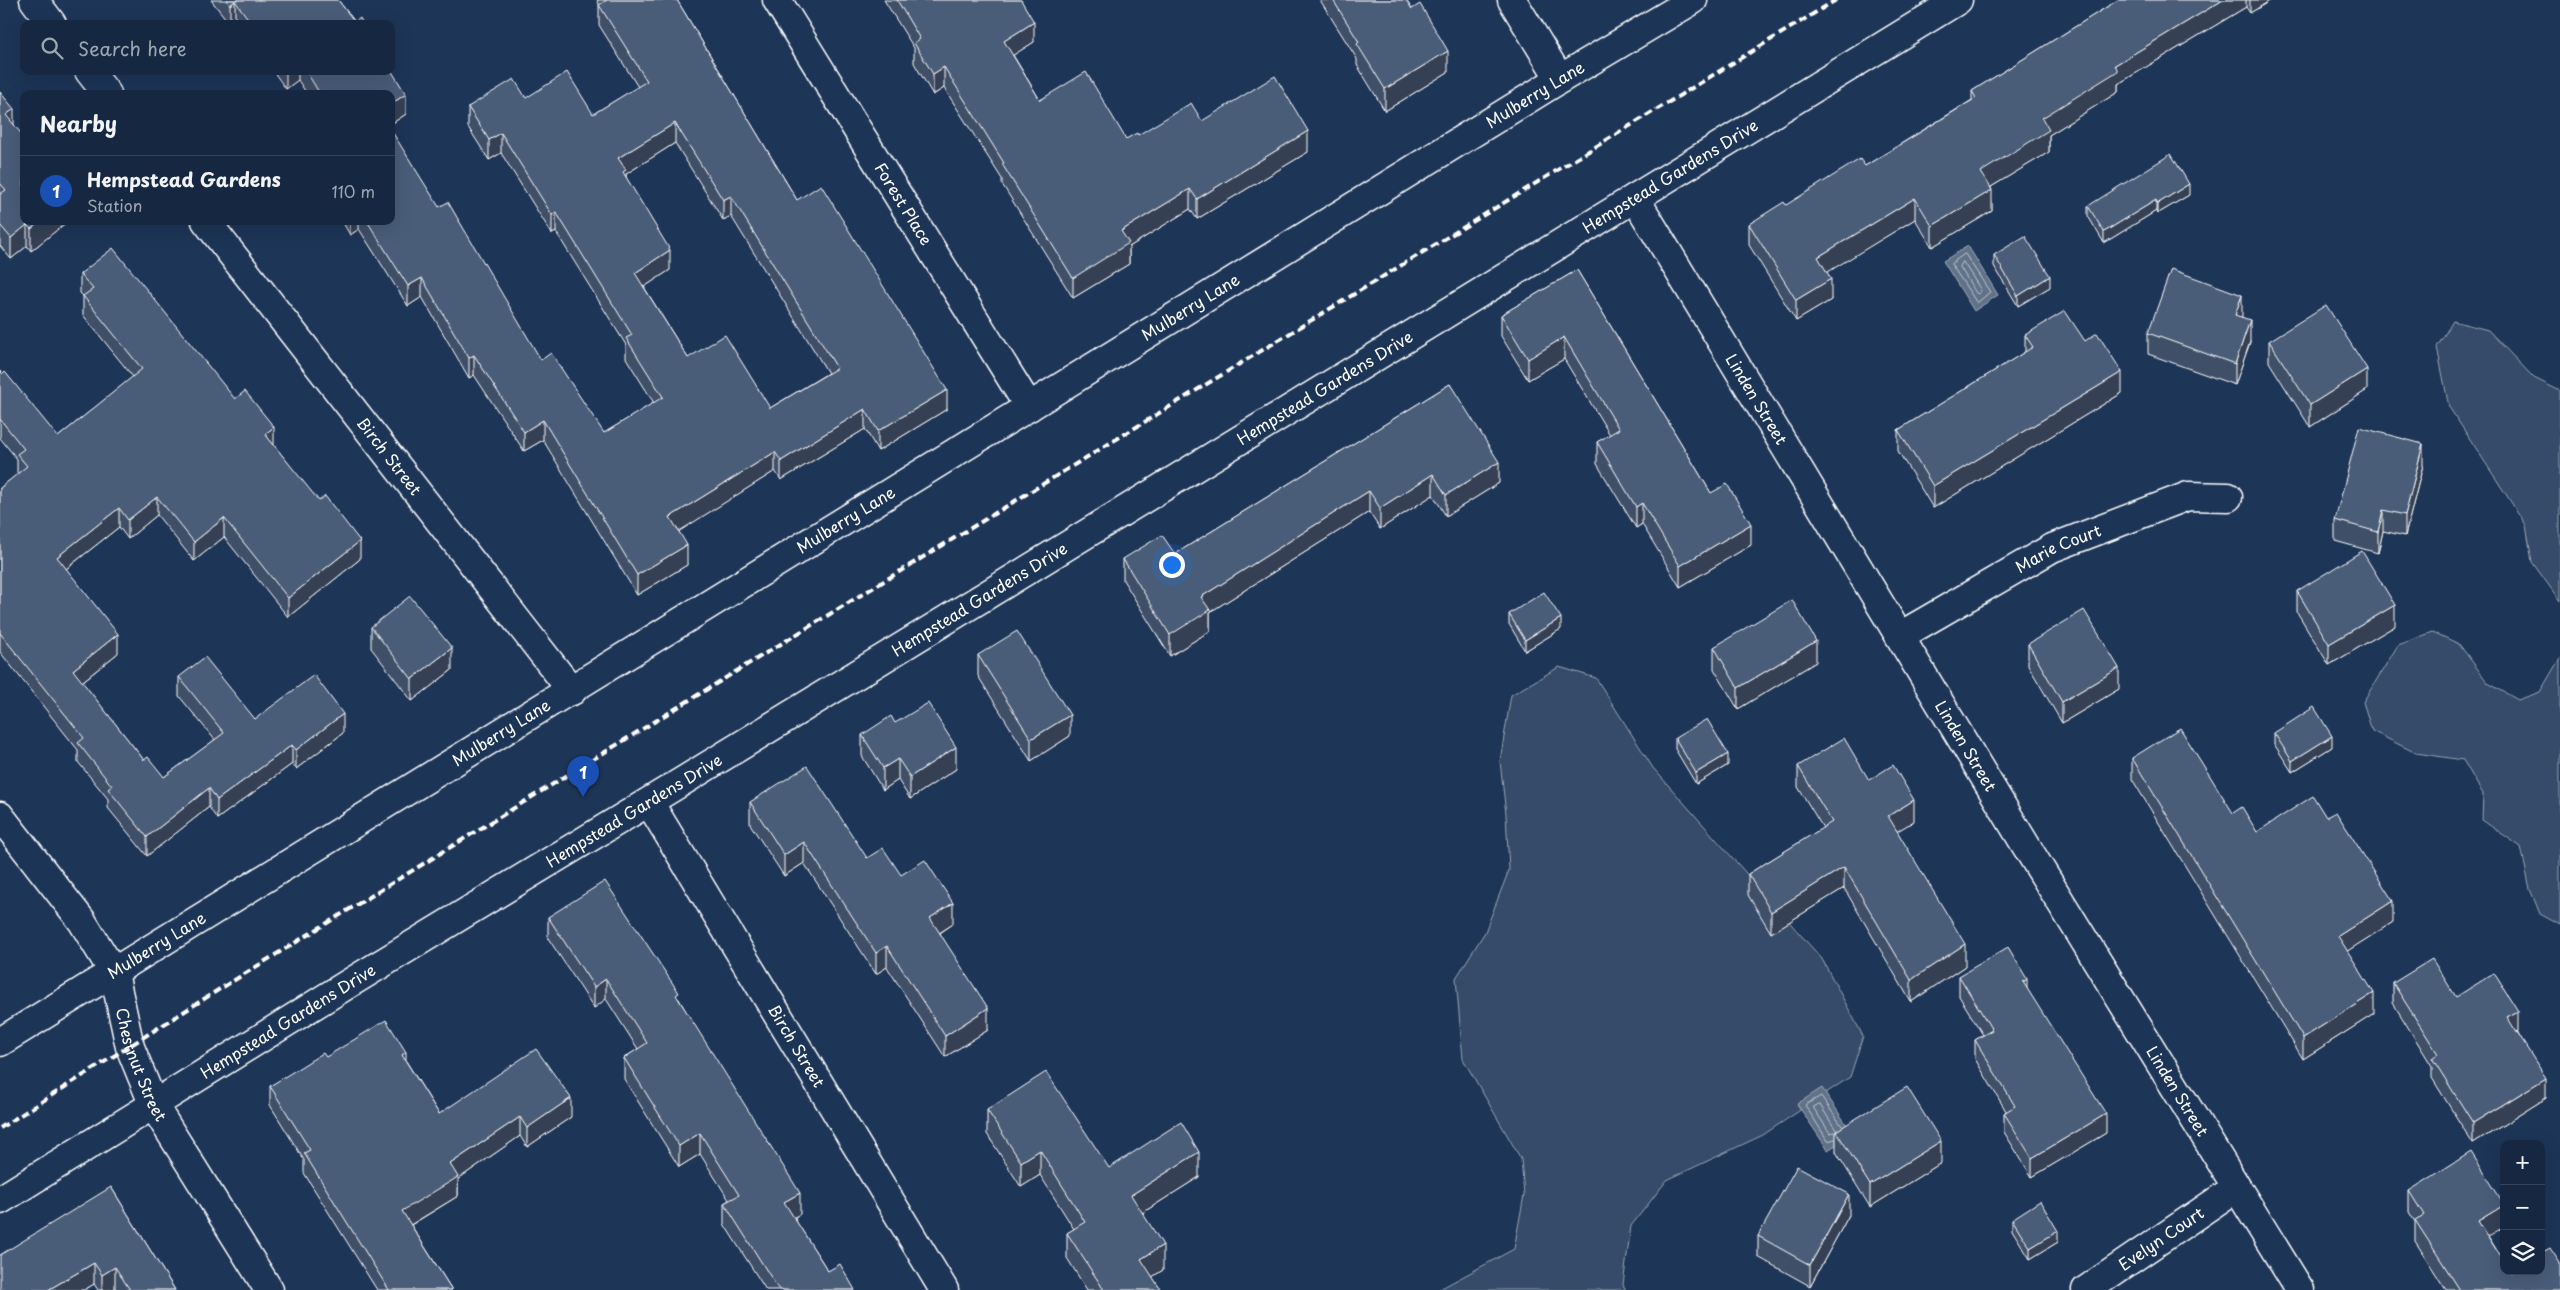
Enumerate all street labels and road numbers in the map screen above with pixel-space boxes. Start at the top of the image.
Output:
street label: Mulberry Lane [1481,54,1589,133]
street label: Hempstead Gardens Drive [1577,112,1762,238]
street label: Forest Place [869,158,939,249]
street label: Mulberry Lane [1136,267,1244,346]
street label: Hempstead Gardens Drive [1232,324,1417,450]
street label: Linden Street [1721,349,1794,449]
street label: Birch Street [352,411,428,500]
street label: Mulberry Lane [791,479,899,559]
street label: Marie Court [2010,517,2105,578]
street label: Hempstead Gardens Drive [887,536,1071,662]
street label: Mulberry Lane [447,692,555,771]
street label: Linden Street [1930,695,2004,796]
street label: Hempstead Gardens Drive [541,747,726,872]
street label: Mulberry Lane [102,905,210,984]
street label: Hempstead Gardens Drive [195,957,380,1084]
street label: Birch Street [763,999,832,1092]
street label: Chestnut Street [111,1005,174,1126]
street label: Linden Street [2141,1041,2216,1141]
street label: Evelyn Court [2113,1200,2209,1276]

